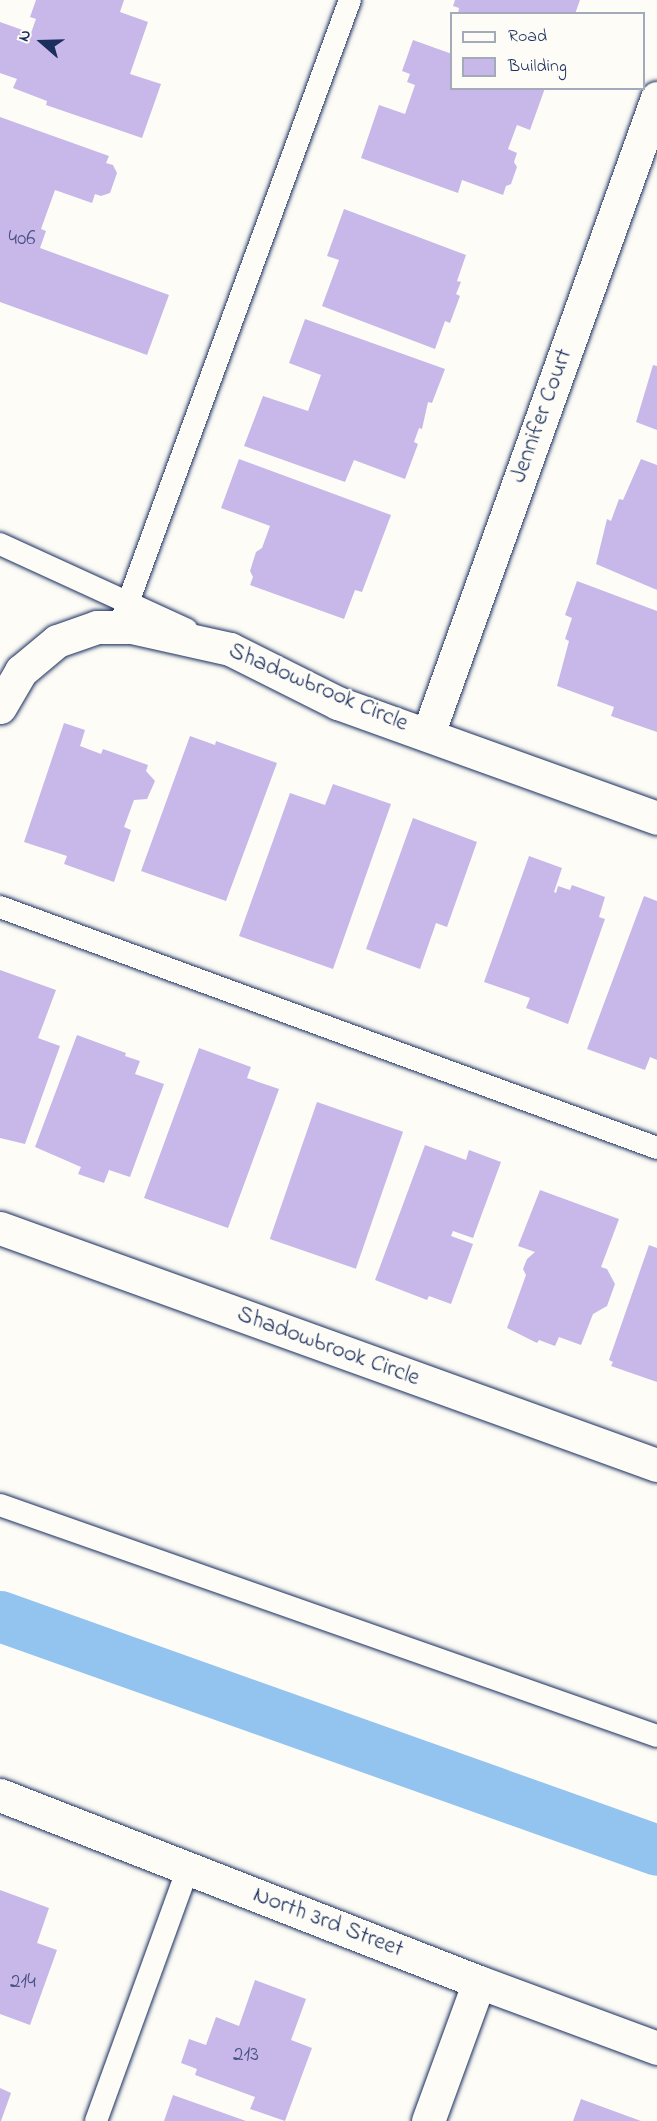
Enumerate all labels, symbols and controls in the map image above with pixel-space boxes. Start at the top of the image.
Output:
north arrow [12,12,72,72]
legend [450,12,645,90]
text: Road [508,24,547,50]
text: N [12,27,38,45]
text: Building [508,54,567,80]
house number: 406 [9,226,35,252]
street label: Jennifer Court [504,345,580,487]
street label: Shadowbrook Circle [224,637,412,739]
street label: Shadowbrook Circle [233,1301,423,1393]
street label: North 3rd Street [249,1881,407,1965]
house number: 214 [10,1969,36,1995]
house number: 213 [233,2042,259,2068]

